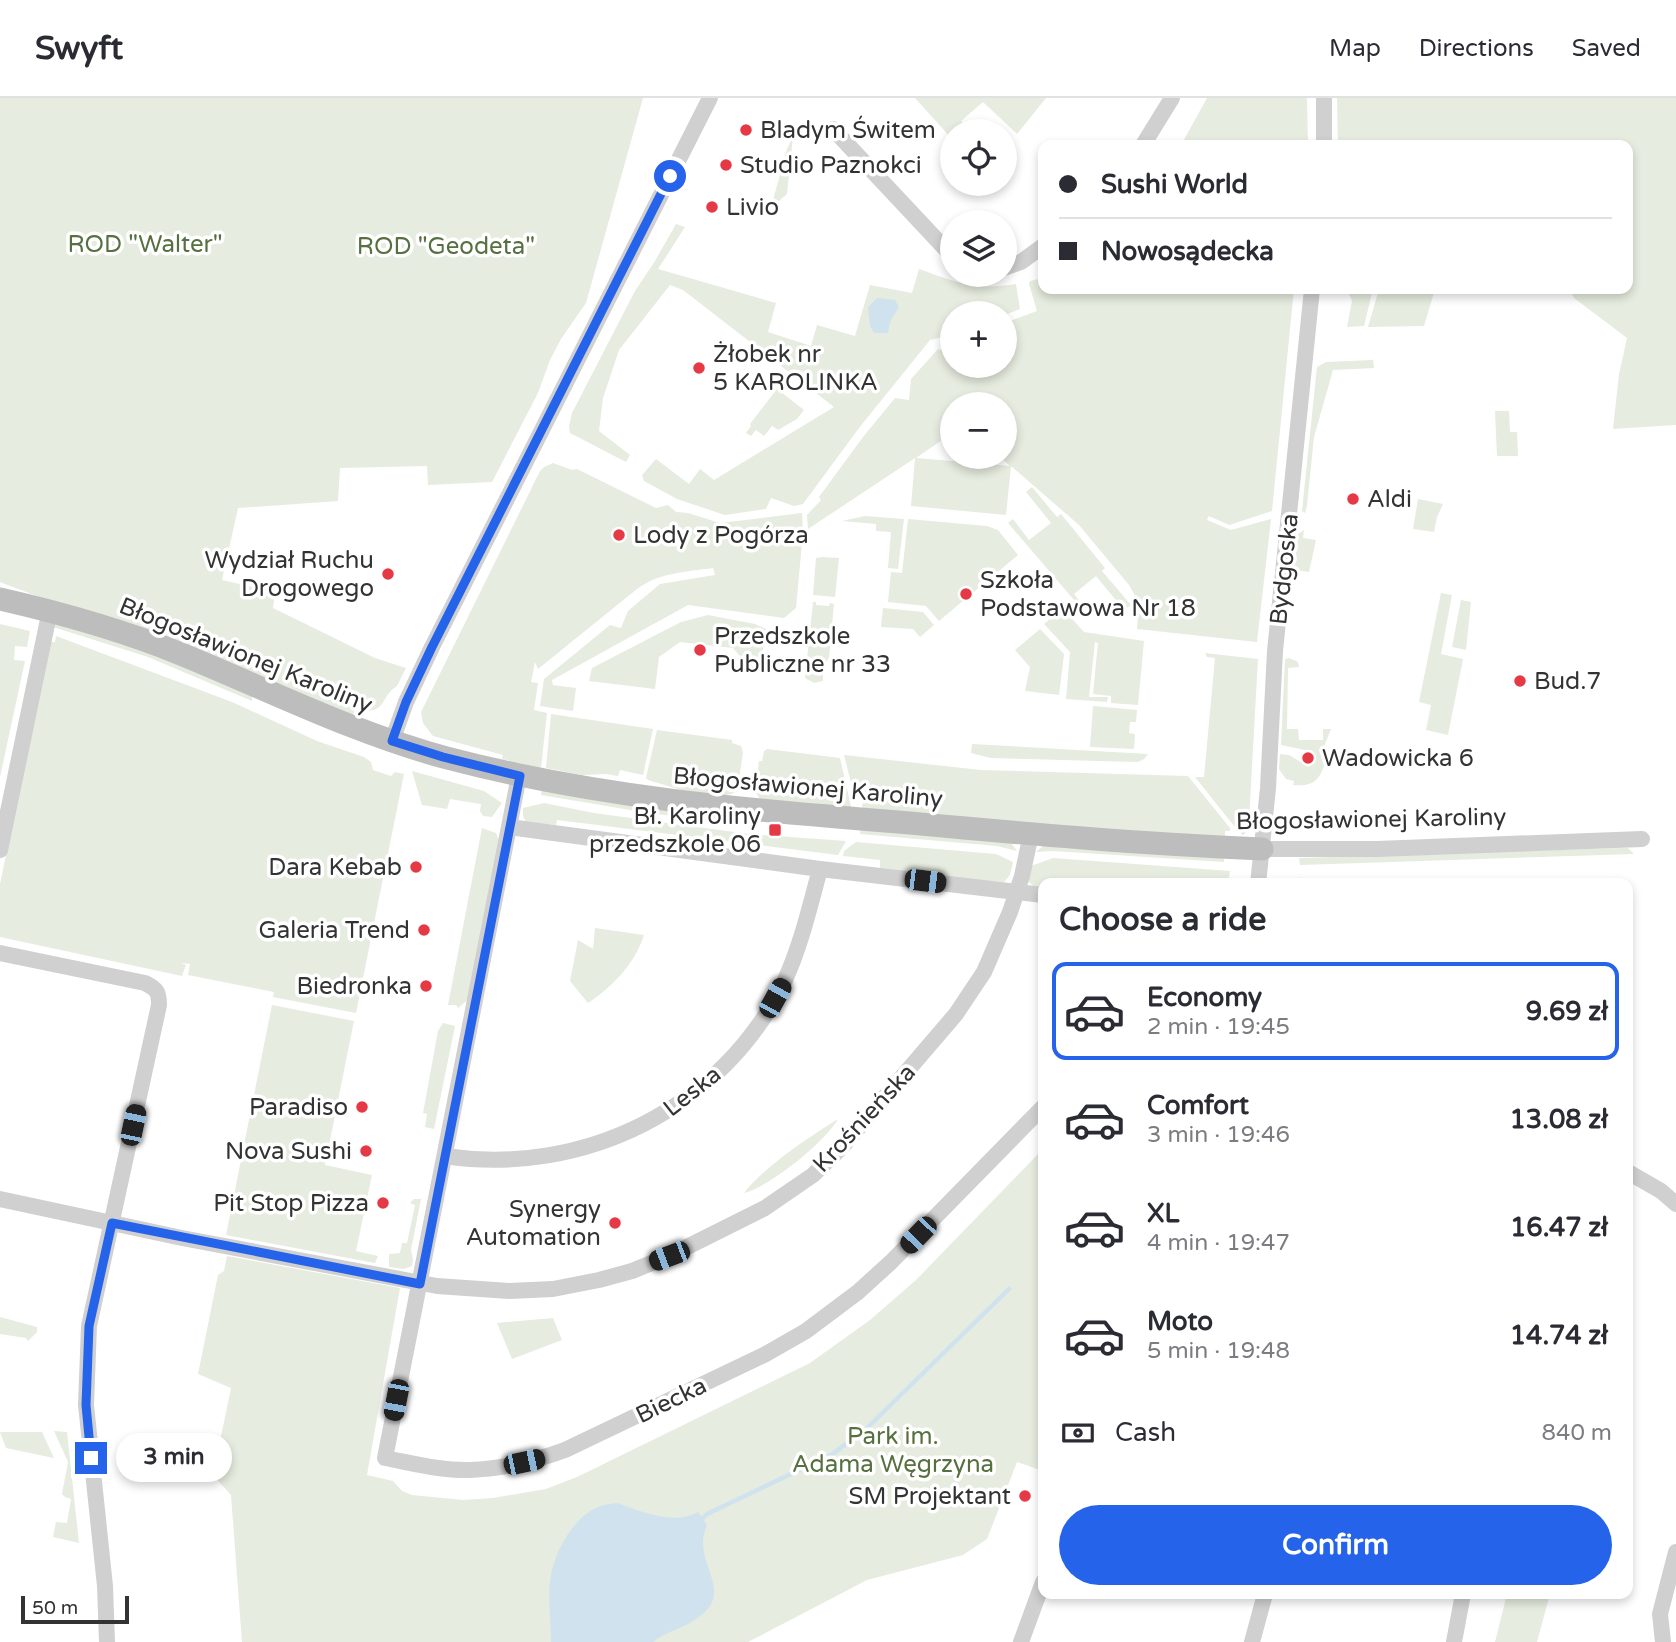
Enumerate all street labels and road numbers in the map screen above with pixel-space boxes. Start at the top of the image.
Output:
street label: Bydgoska [1264,512,1305,626]
street label: Błogosławionej Karoliny [115,591,377,720]
street label: Błogosławionej Karoliny [672,761,944,814]
street label: Błogosławionej Karoliny [1236,803,1507,836]
street label: Krośnieńska [807,1058,922,1179]
street label: Leska [658,1060,727,1123]
street label: Biecka [631,1371,711,1430]

